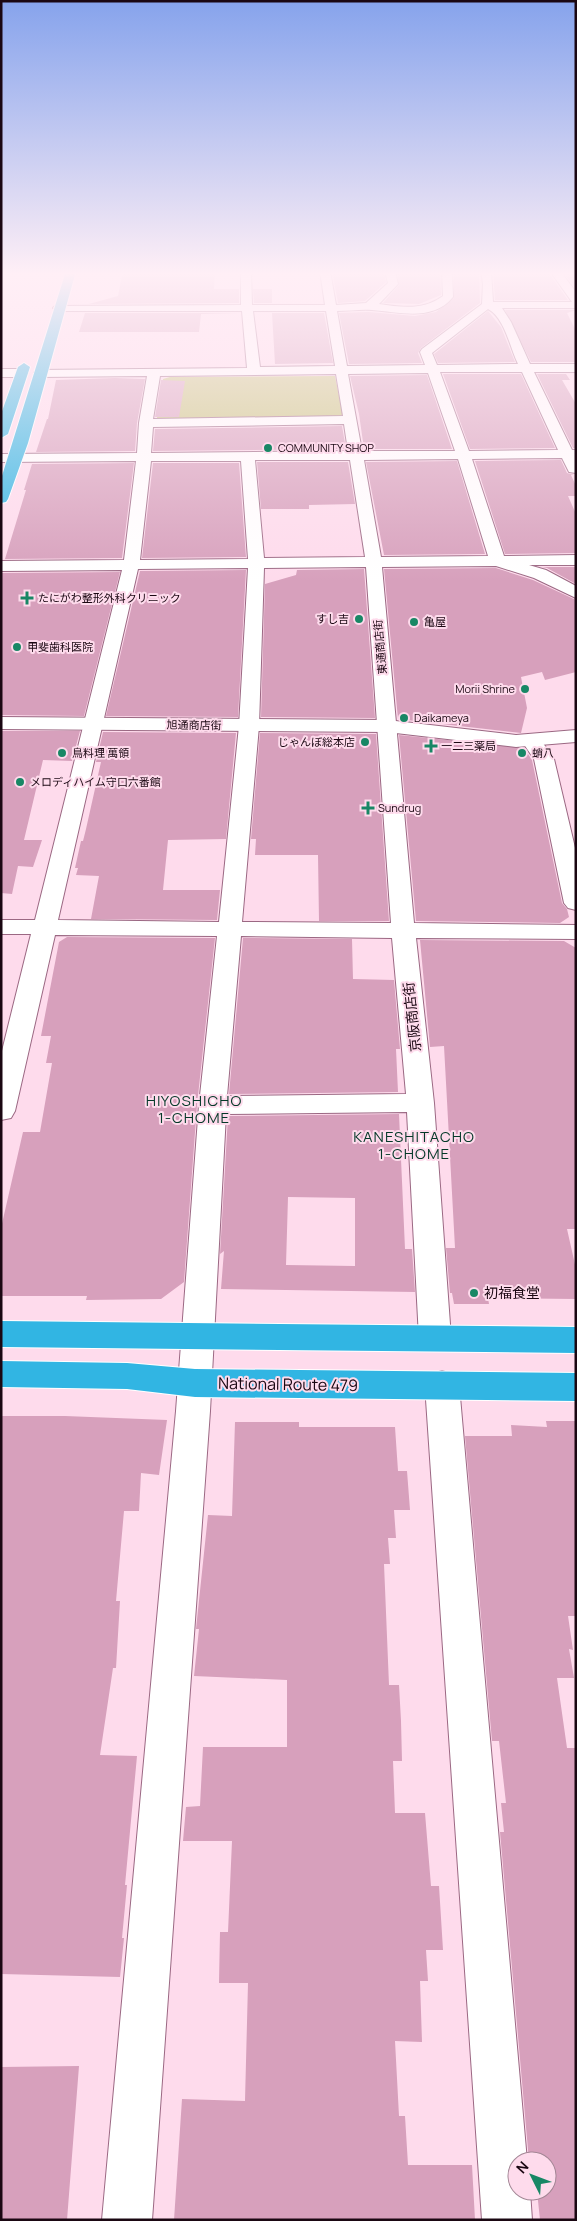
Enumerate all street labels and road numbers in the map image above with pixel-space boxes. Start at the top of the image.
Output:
street label: 東通商店街 [370,619,389,675]
street label: 旭通商店街 [166,717,222,732]
street label: 京阪商店街 [398,981,425,1053]
street label: National Route 479 [218,1372,358,1396]

